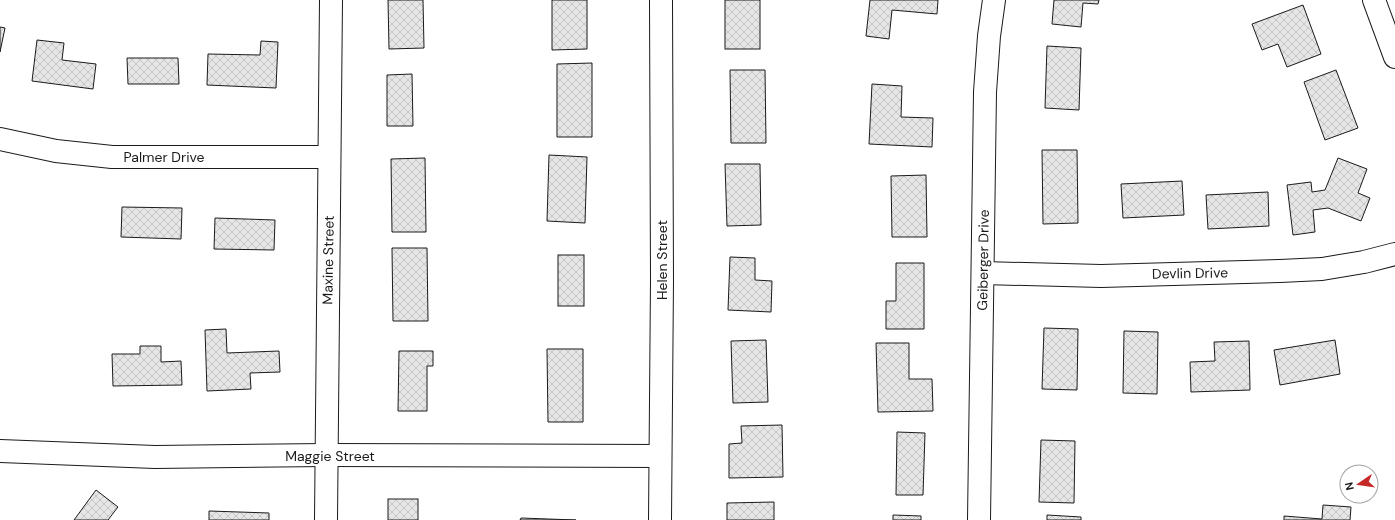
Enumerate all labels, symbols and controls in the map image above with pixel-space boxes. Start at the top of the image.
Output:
street label: Palmer Drive [123,148,205,166]
street label: Geiberger Drive [973,209,993,311]
street label: Maxine Street [318,215,338,305]
street label: Helen Street [653,220,671,300]
street label: Devlin Drive [1152,263,1228,283]
street label: Maggie Street [285,447,375,465]
north arrow [1339,464,1379,504]
text: N [1342,481,1357,492]

